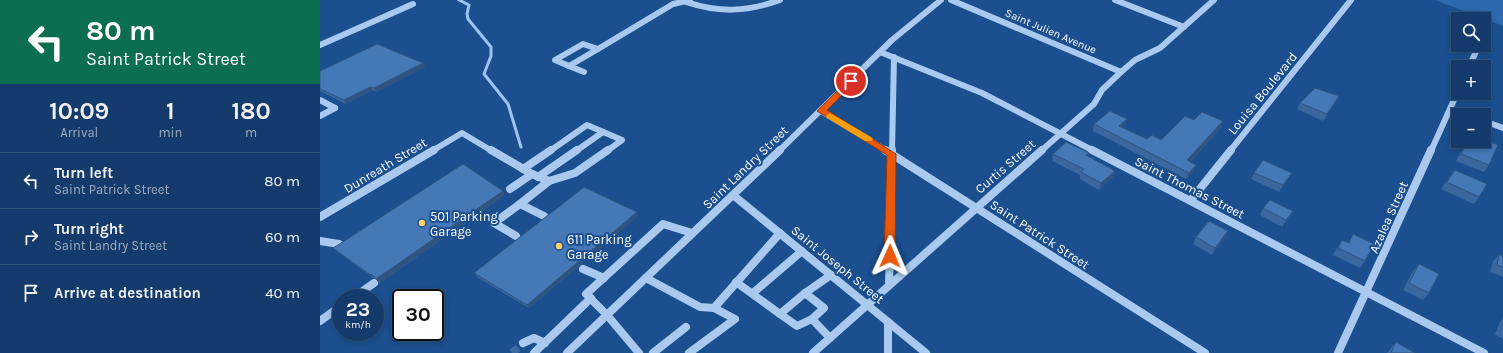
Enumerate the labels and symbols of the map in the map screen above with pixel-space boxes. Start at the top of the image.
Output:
street label: Saint Julien Avenue [1003,6,1099,57]
street label: Louisa Boulevard [1225,49,1300,137]
pin [834,64,868,98]
street label: Saint Landry Street [699,123,791,212]
street label: Dunreath Street [341,135,430,196]
street label: Curtis Street [972,136,1039,197]
street label: Saint Thomas Street [1132,153,1247,222]
street label: Azalea Street [1366,179,1411,255]
street label: Saint Patrick Street [987,197,1092,272]
place label: 501 Parking Garage [430,209,499,239]
marker: 501 Parking Garage [417,218,427,228]
street label: Saint Joseph Street [788,222,887,306]
place label: 611 Parking Garage [567,232,632,262]
position arrow [869,235,911,277]
marker: 611 Parking Garage [554,241,564,251]
speed limit sign: 30 [392,289,444,341]

